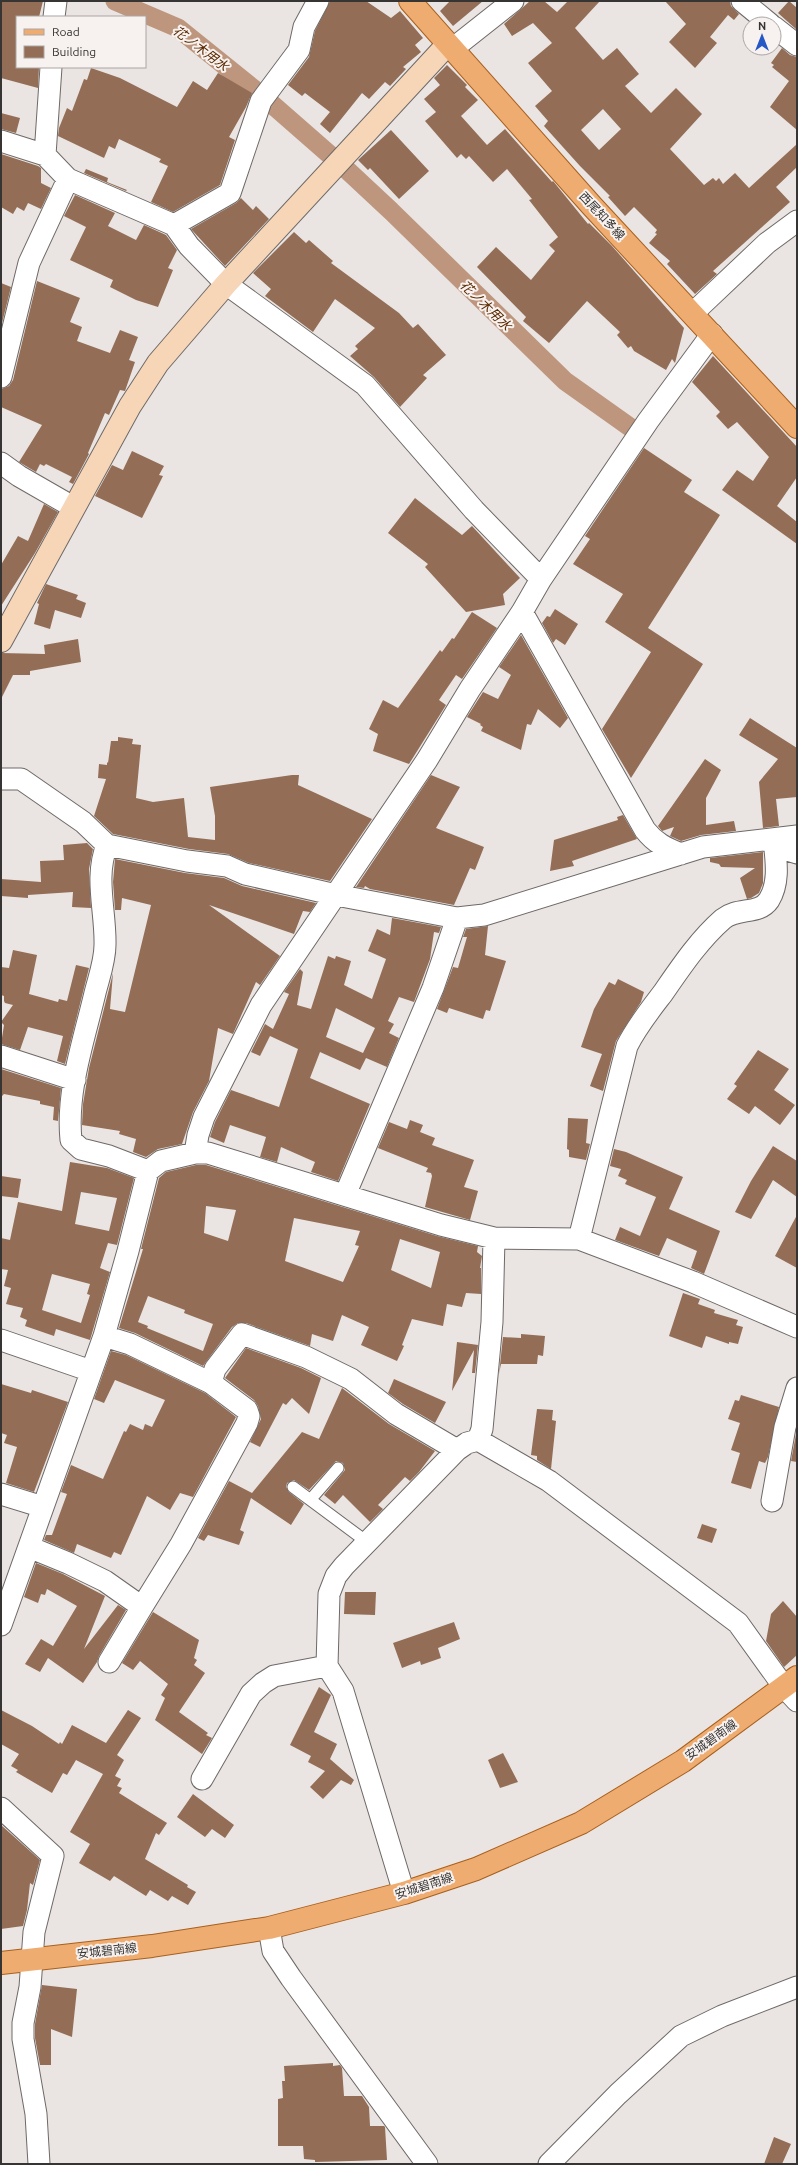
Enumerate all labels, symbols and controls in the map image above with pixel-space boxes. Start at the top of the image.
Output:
legend [16,16,146,68]
north arrow [742,16,782,56]
text: N [758,20,766,32]
water label: 花ノ木用水 [171,23,233,74]
text: Road [52,25,80,38]
text: Building [52,45,96,58]
street label: 西尾知多線 [577,189,628,242]
water label: 花ノ木用水 [458,277,516,334]
street label: 安城碧南線 [683,1717,739,1762]
street label: 安城碧南線 [393,1870,454,1901]
street label: 安城碧南線 [76,1941,137,1960]

